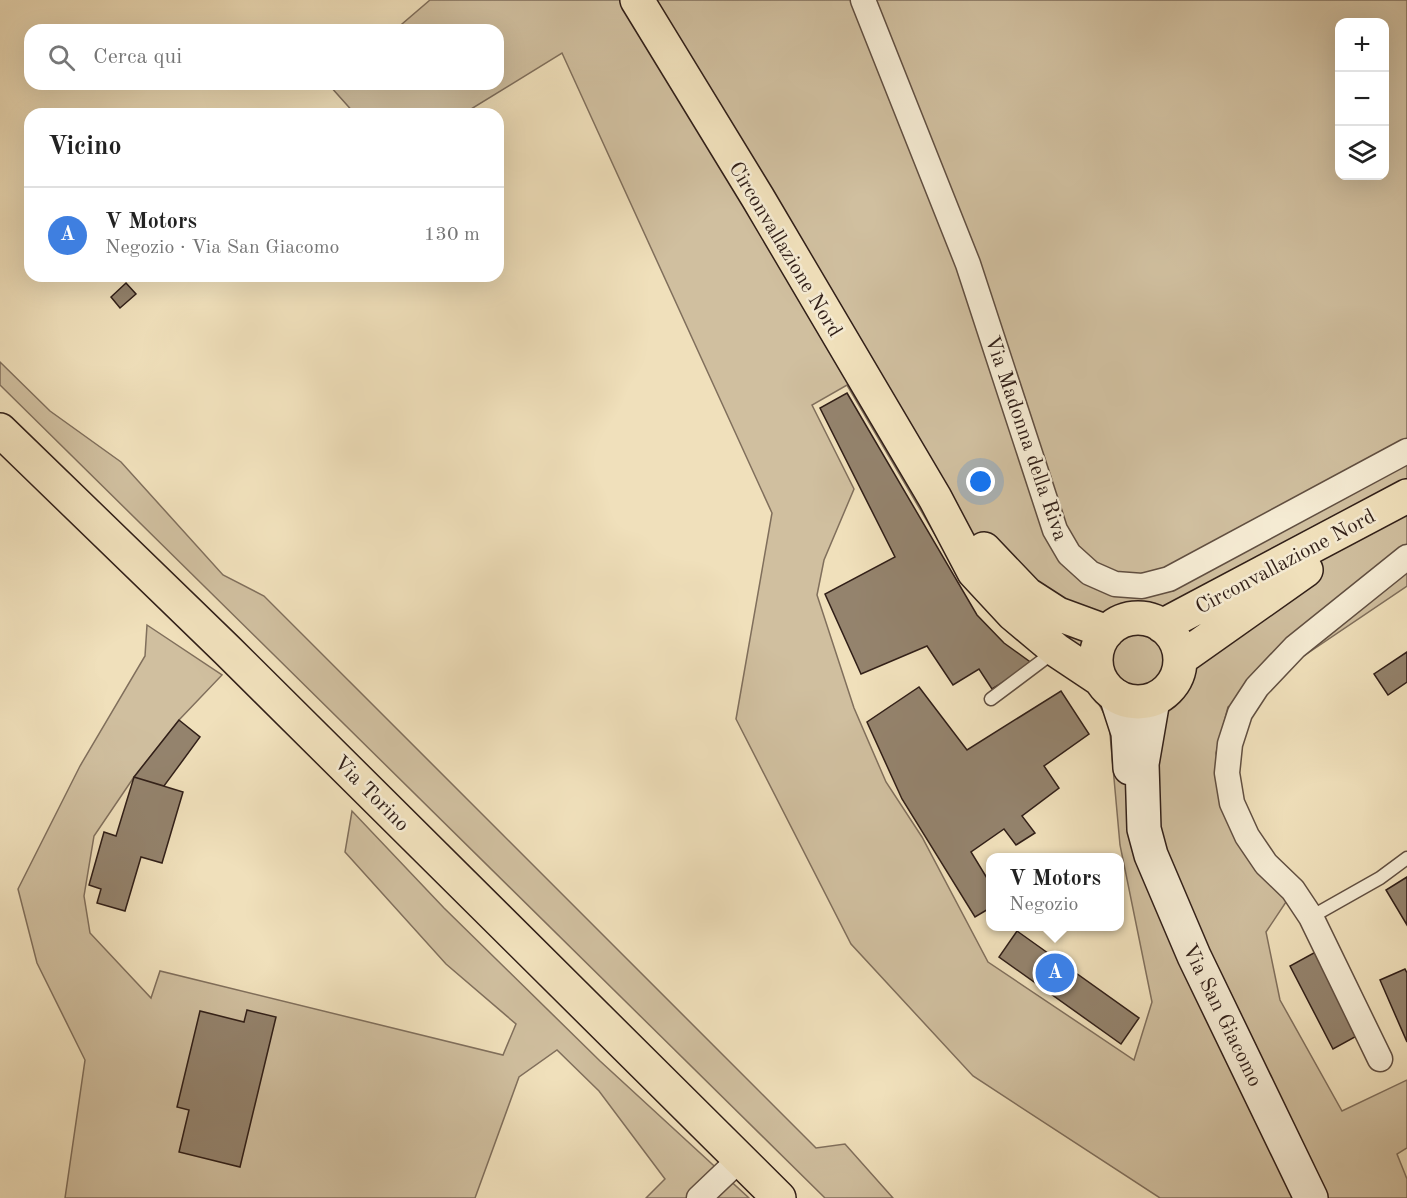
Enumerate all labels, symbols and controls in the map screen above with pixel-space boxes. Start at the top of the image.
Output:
map controls [1335,18,1389,180]
button: + [1335,18,1389,72]
search box [24,24,504,90]
icon: search [45,41,78,74]
text: Cerca qui [93,46,182,68]
button: − [1335,72,1389,126]
button: layers [1335,126,1389,180]
text: Vicino [48,134,122,160]
street label: Circonvallazione Nord [724,159,845,341]
text: V Motors [105,211,197,233]
text: A [60,225,75,245]
text: 130 m [424,225,480,245]
text: Negozio · Via San Giacomo [105,238,339,258]
street label: Via Madonna della Riva [981,333,1071,544]
your location [966,467,995,496]
street label: Circonvallazione Nord [1192,506,1379,619]
street label: Via Torino [329,752,413,836]
popup [986,853,1124,931]
text: V Motors [1009,868,1101,890]
text: Negozio [1009,895,1078,915]
street label: Via San Giacomo [1178,941,1265,1090]
pin: A [1036,950,1074,996]

